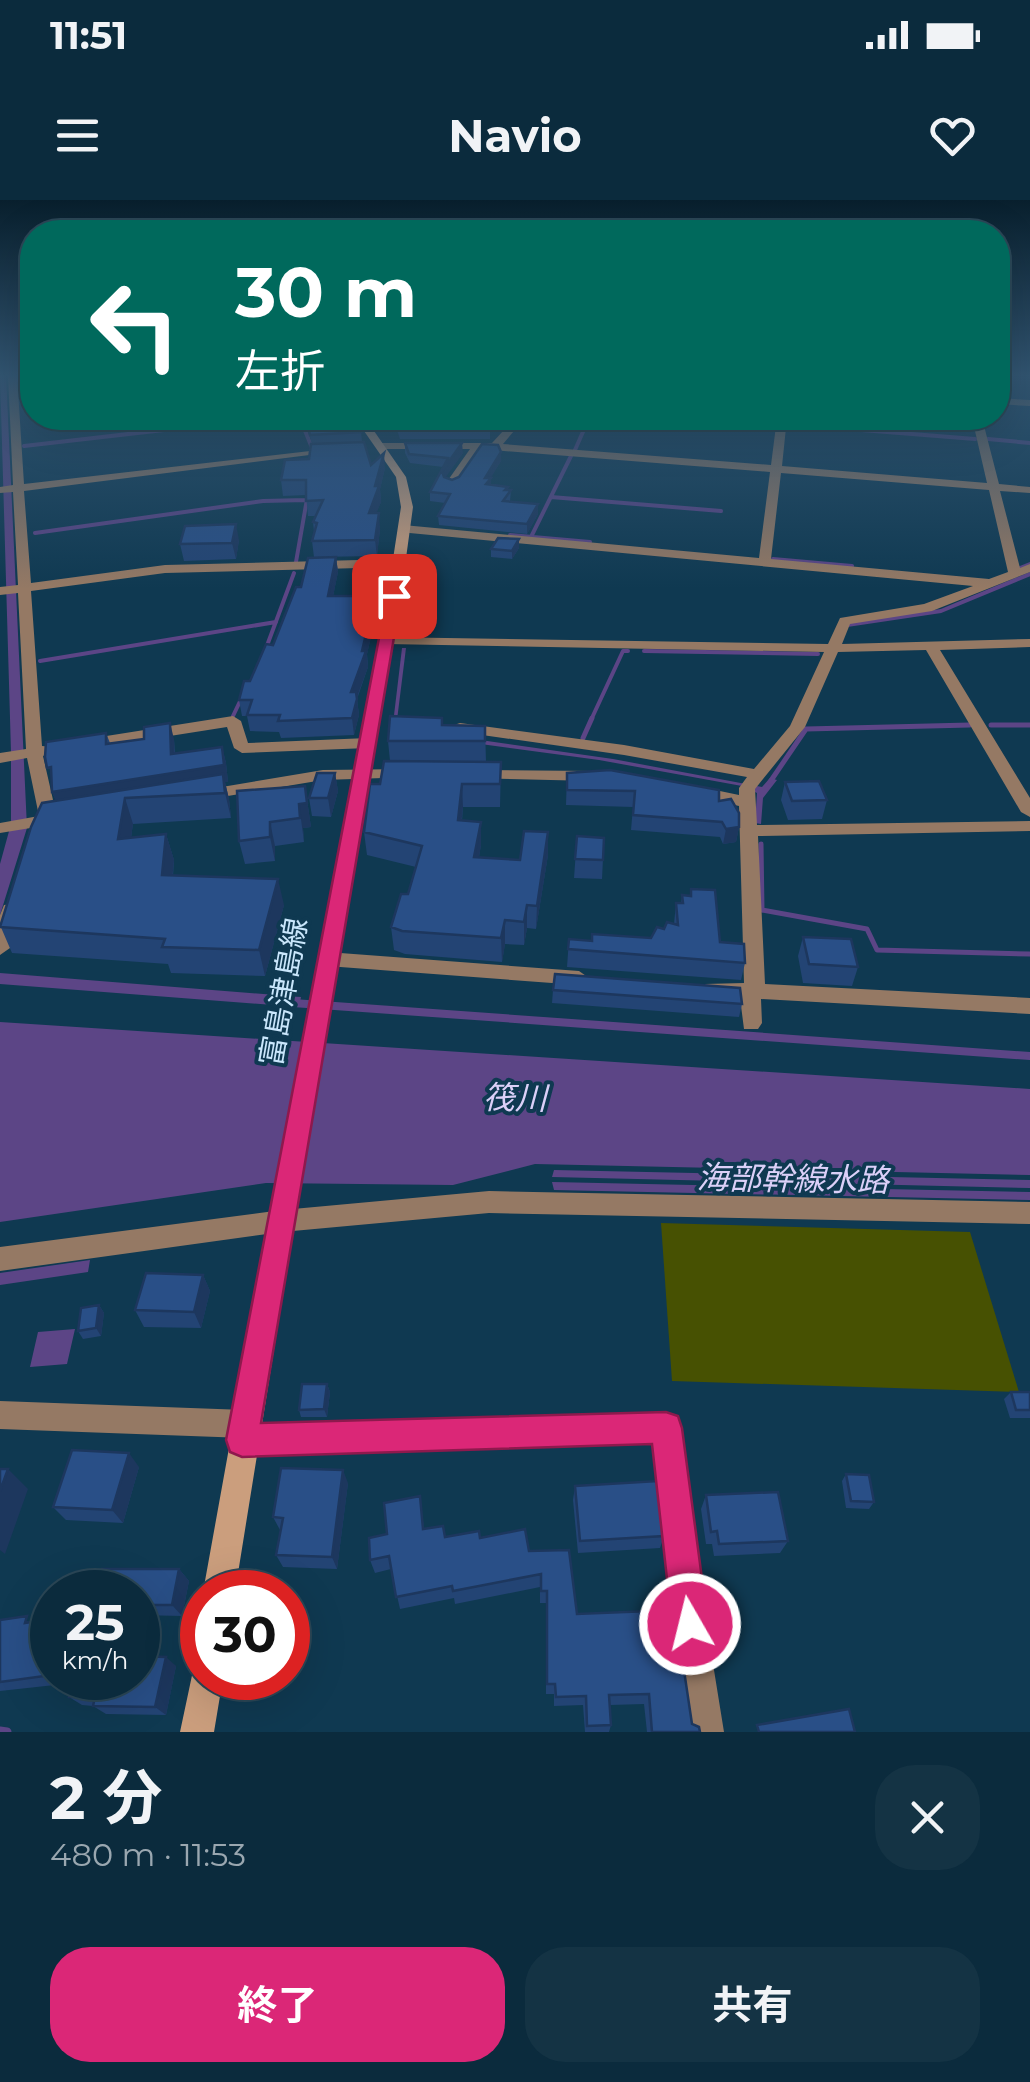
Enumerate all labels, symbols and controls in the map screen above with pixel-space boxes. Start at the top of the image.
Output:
text: 11:51 [50,12,127,59]
icon: menu [50,108,105,163]
text: Navio [448,108,582,163]
icon: heart [925,108,980,163]
text: 30 m [235,249,417,335]
icon: left [70,260,200,390]
text: 左折 [235,343,325,398]
pin [352,554,437,639]
icon: arrive [367,569,422,624]
street label: 富島津島線 [252,915,315,1069]
water label: 筏川 [483,1077,550,1118]
water label: 海部幹線水路 [697,1157,892,1200]
speed limit sign: 30 [180,1570,310,1700]
position arrow [638,1572,742,1676]
text: 25 [65,1592,125,1653]
text: km/h [62,1645,128,1675]
text: 2 分 [50,1761,162,1834]
button: close [875,1765,980,1870]
text: 480 m · 11:53 [50,1835,246,1874]
button: 終了 [50,1947,505,2062]
button: 共有 [525,1947,980,2062]

